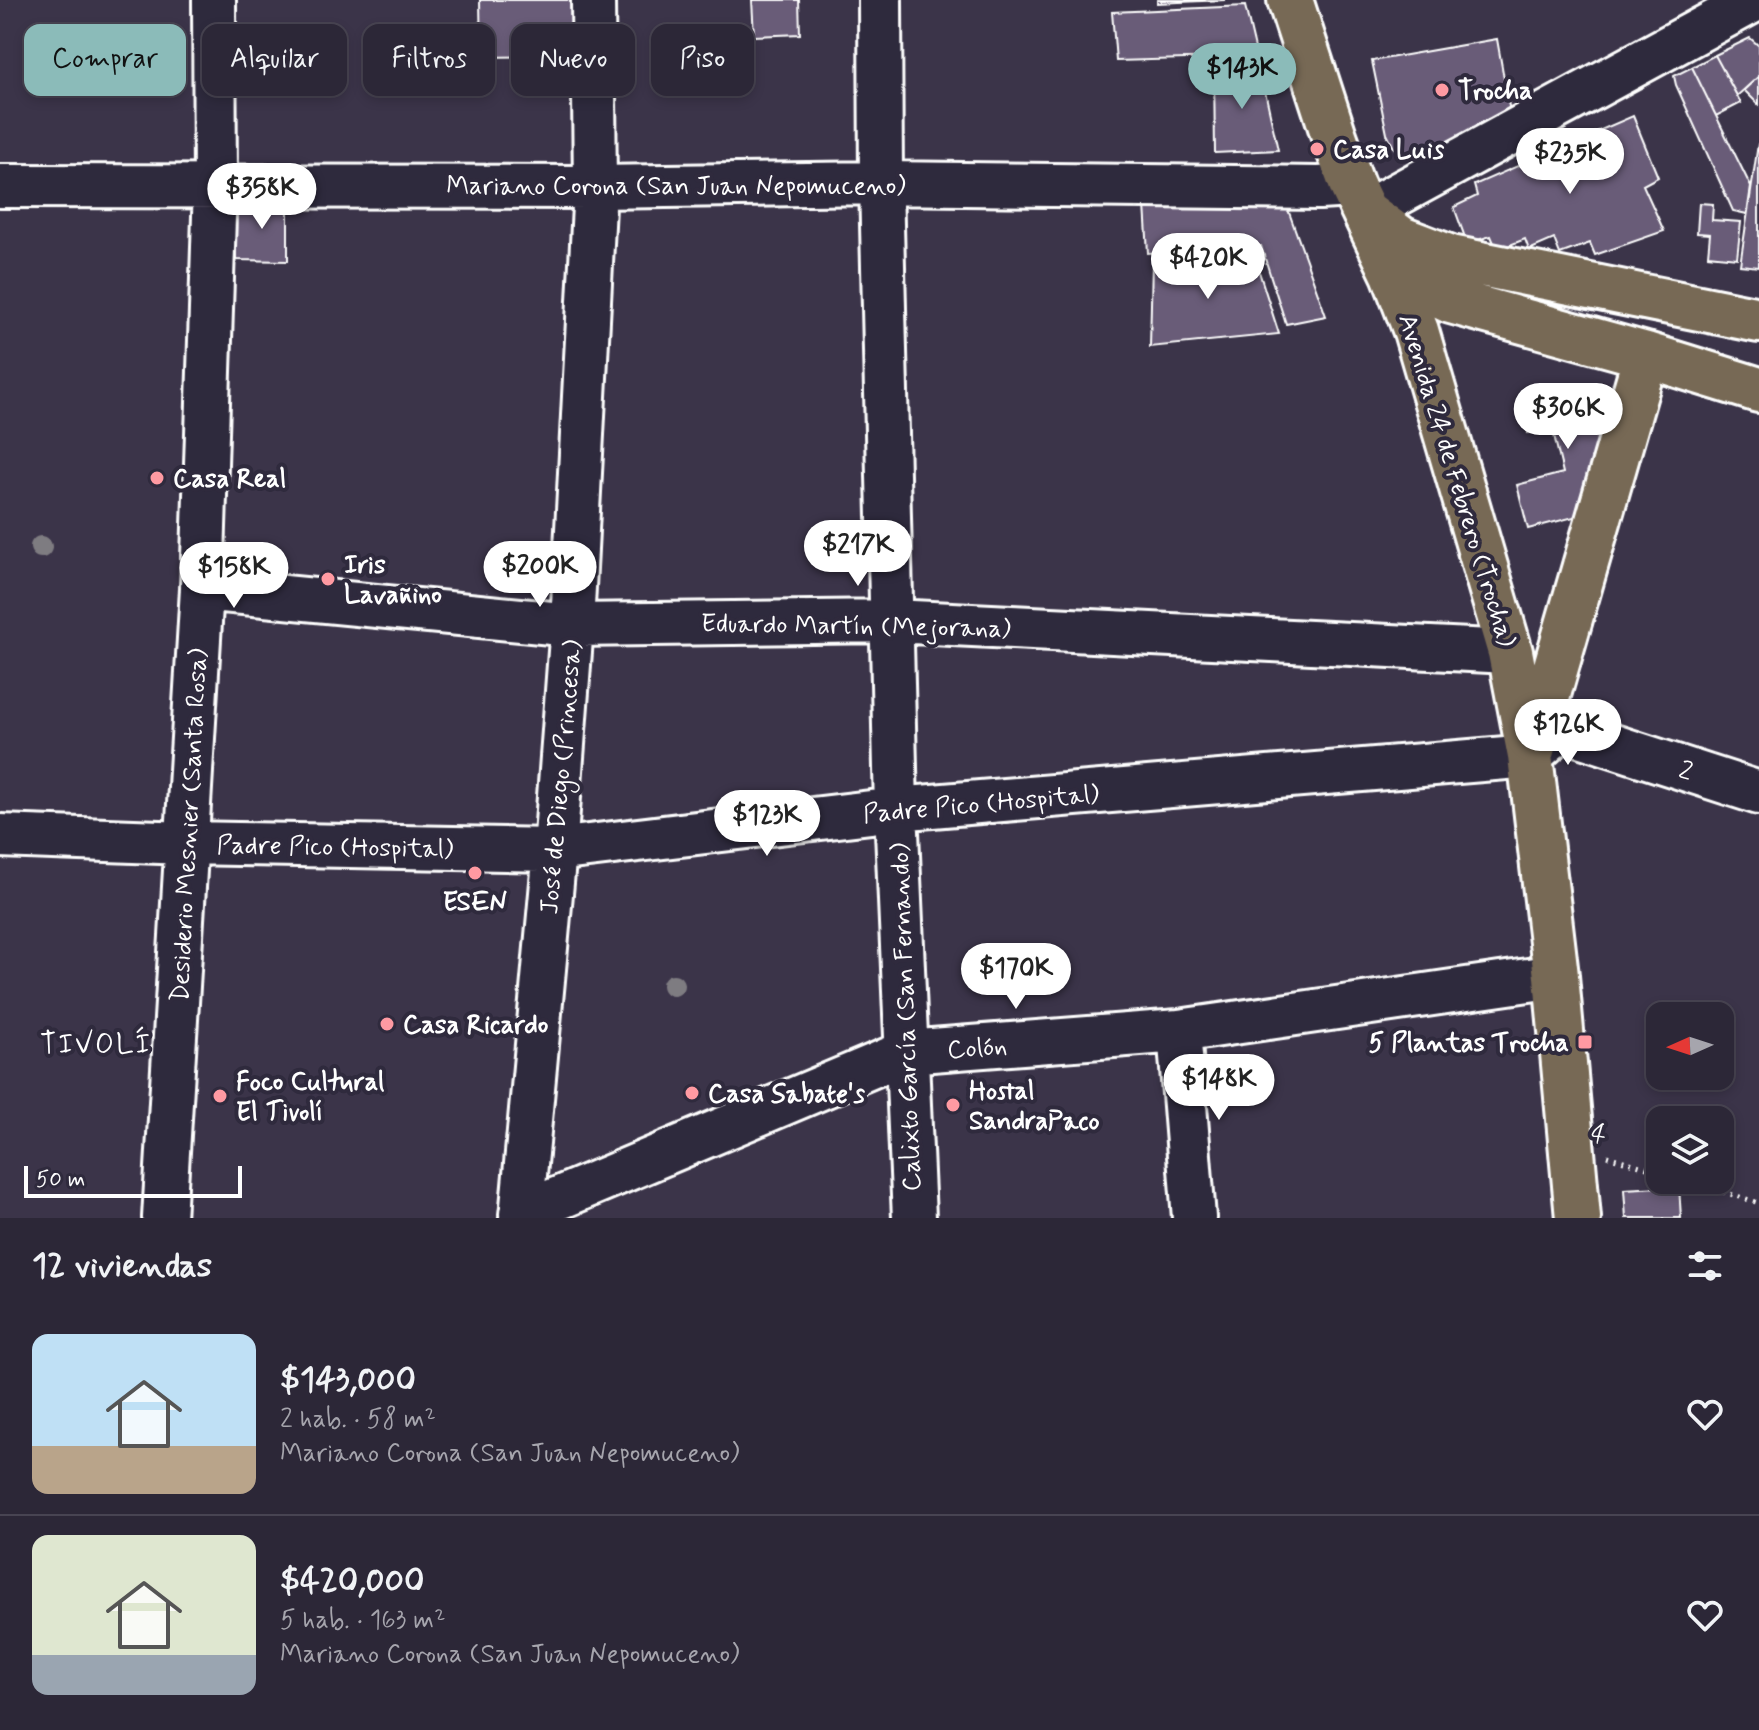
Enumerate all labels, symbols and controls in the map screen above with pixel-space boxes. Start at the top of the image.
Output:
chip: Comprar [24,24,186,96]
chip: Alquilar [202,24,347,96]
chip: Filtros [363,24,495,96]
chip: Nuevo [511,24,635,96]
chip: Piso [651,24,754,96]
pin: $143K [1186,43,1298,111]
text: $143K [1206,52,1278,86]
place label: Trocha [1458,75,1533,109]
marker: Trocha [1433,81,1451,99]
pin: $235K [1514,128,1626,196]
place label: Casa Luis [1333,134,1445,168]
text: $235K [1534,137,1606,171]
marker: Casa Luis [1308,140,1326,158]
pin: $358K [206,163,318,231]
street label: Mariano Corona (San Juan Nepomuceno) [446,170,906,204]
text: $358K [225,172,299,206]
pin: $420K [1152,233,1264,301]
text: $420K [1169,242,1247,276]
street label: Avenida 24 de Febrero (Trocha) [1389,310,1523,651]
pin: $306K [1512,383,1624,451]
text: $306K [1532,392,1604,426]
place label: Casa Real [173,463,286,497]
marker: Casa Real [148,469,166,487]
pin: $217K [802,520,914,588]
text: $217K [822,529,894,563]
pin: $200K [484,541,596,609]
pin: $158K [178,542,290,610]
place label: Iris Lavañino [344,549,442,613]
text: $200K [502,550,578,584]
text: $158K [197,551,271,585]
marker: Iris Lavañino [319,570,337,588]
street label: Eduardo Martín (Mejorana) [701,607,1011,647]
street label: José de Diego (Princesa) [533,639,593,916]
street label: Desiderio Mesnier (Santa Rosa) [164,647,216,1003]
pin: $126K [1512,699,1624,767]
text: $126K [1532,708,1604,742]
street label: 2 [1674,754,1697,790]
street label: Padre Pico (Hospital) [862,778,1101,832]
pin: $123K [711,790,823,858]
text: $123K [732,799,802,833]
street label: Padre Pico (Hospital) [216,829,454,867]
street label: Calixto García (San Fernando) [884,842,930,1192]
marker: ESEN [466,864,484,882]
place label: ESEN [443,886,507,920]
pin: $170K [960,943,1072,1011]
text: $170K [979,952,1053,986]
north arrow [1646,1002,1734,1090]
map controls [1646,1002,1734,1194]
place label: Casa Ricardo [403,1009,549,1043]
marker: Casa Ricardo [378,1015,396,1033]
district label: TIVOLÍ [40,1026,152,1064]
place label: 5 Plantas Trocha [1369,1027,1569,1061]
street label: Colón [946,1030,1008,1068]
marker: 5 Plantas Trocha [1576,1033,1594,1051]
pin: $148K [1163,1054,1275,1122]
text: $148K [1181,1063,1257,1097]
place label: Foco Cultural El Tivolí [236,1066,384,1130]
place label: Hostal SandraPaco [969,1075,1100,1139]
place label: Casa Sabate's [708,1078,866,1112]
marker: Casa Sabate's [683,1084,701,1102]
marker: Foco Cultural El Tivolí [211,1087,229,1105]
marker: Hostal SandraPaco [944,1096,962,1114]
button: layers [1646,1106,1734,1194]
street label: 4 [1586,1116,1611,1153]
scale bar [24,1162,242,1198]
text: 50 m [36,1166,85,1194]
text: 12 viviendas [32,1244,212,1289]
icon: filters [1683,1244,1727,1288]
text: $143,000 [280,1358,416,1403]
icon: home [96,1366,192,1462]
icon: heart [1683,1392,1727,1436]
text: 2 hab. · 58 m² [280,1403,436,1437]
text: Mariano Corona (San Juan Nepomuceno) [280,1437,739,1471]
text: $420,000 [280,1559,424,1604]
icon: home [96,1567,192,1663]
icon: heart [1683,1593,1727,1637]
text: 5 hab. · 163 m² [280,1604,446,1638]
text: Mariano Corona (San Juan Nepomuceno) [280,1638,739,1672]

